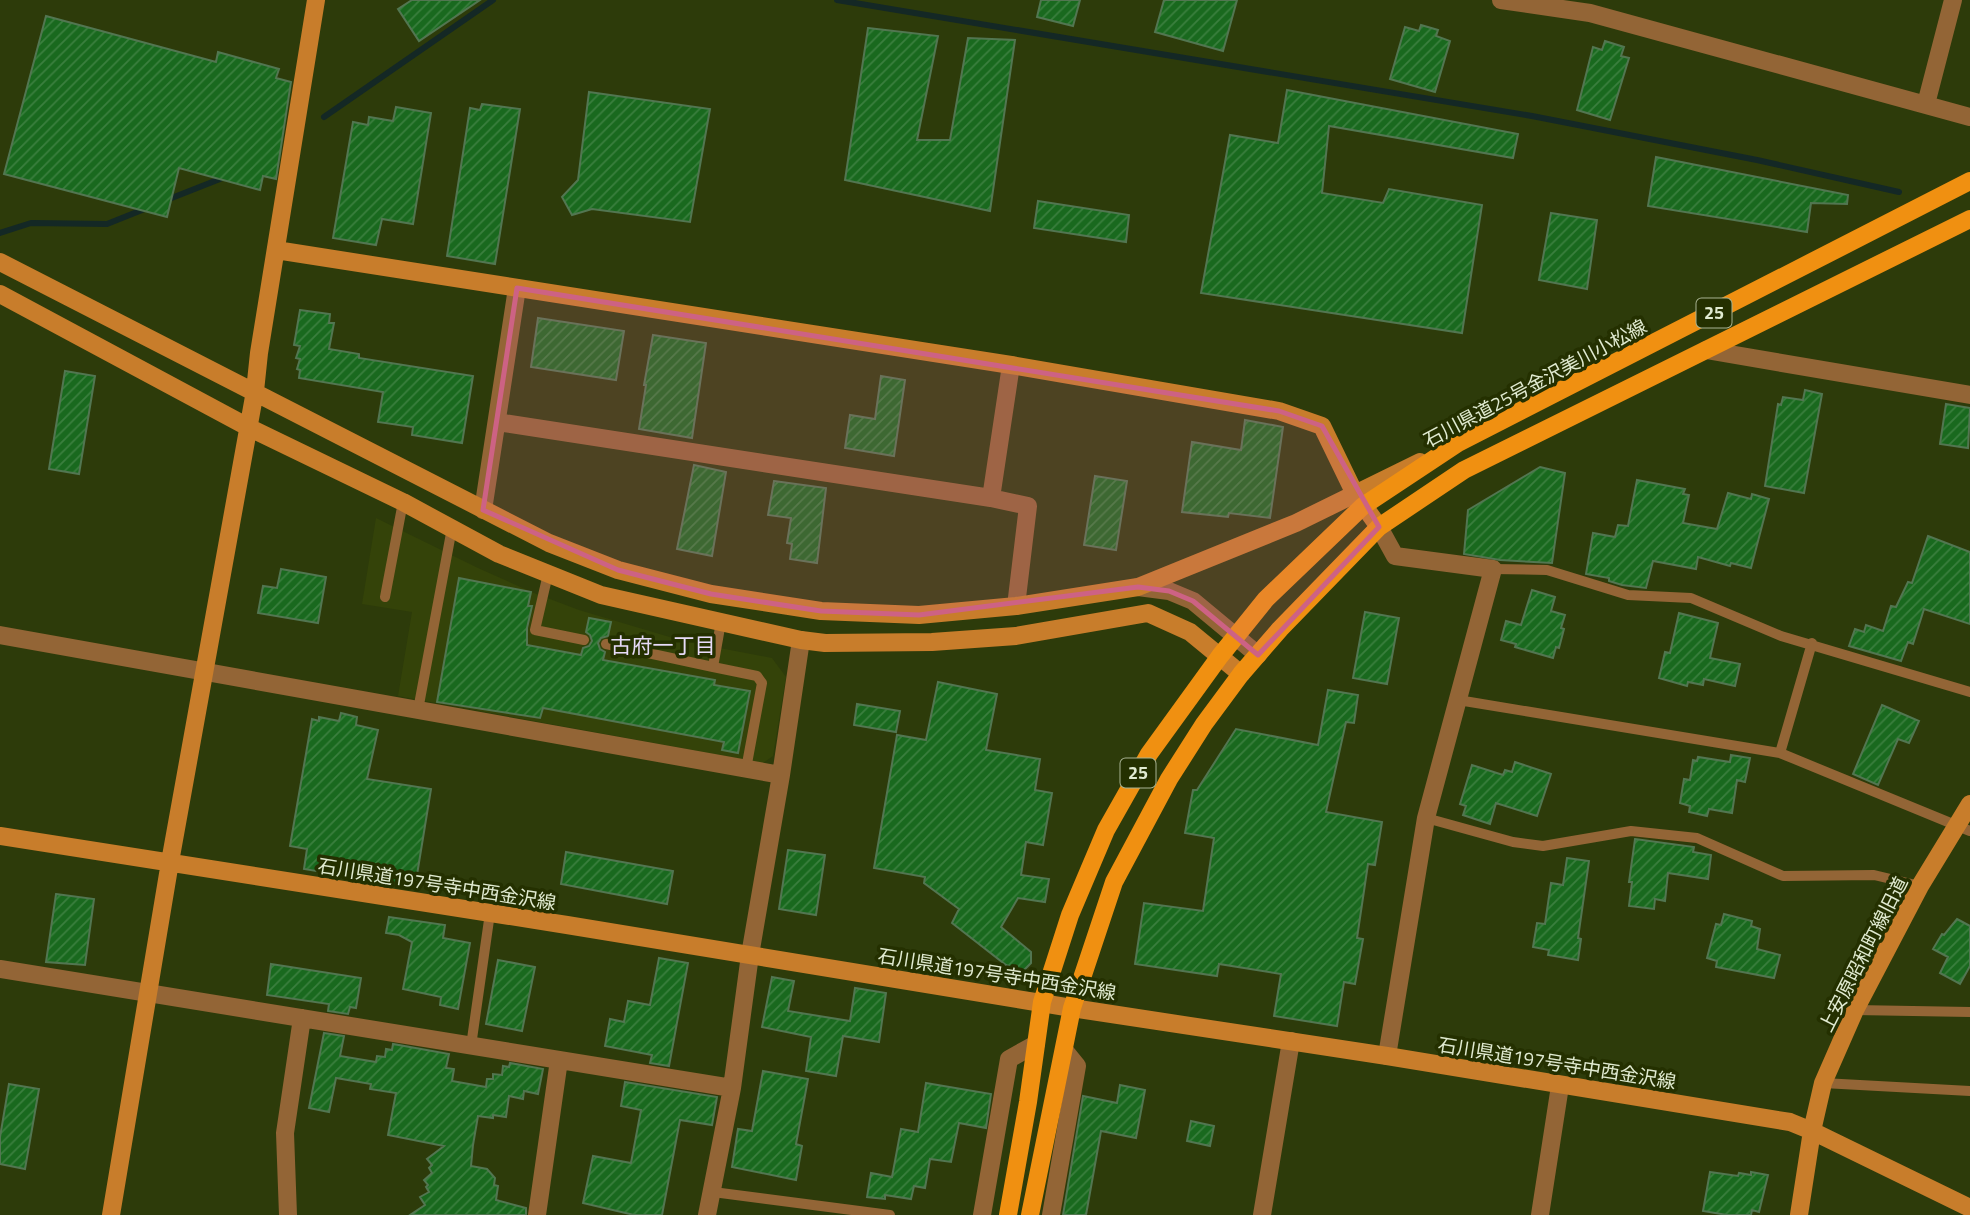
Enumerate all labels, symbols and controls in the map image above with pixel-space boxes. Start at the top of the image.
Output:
road number: 25 [1696,298,1732,328]
street label: 石川県道25号金沢美川小松線 [1418,311,1652,454]
district label: 古府一丁目 [611,629,716,661]
road number: 25 [1120,758,1156,788]
street label: 石川県道197号寺中西金沢線 [316,850,558,917]
street label: 上安原昭和町線旧道 [1811,871,1914,1037]
street label: 石川県道197号寺中西金沢線 [876,940,1118,1007]
street label: 石川県道197号寺中西金沢線 [1436,1029,1678,1096]

